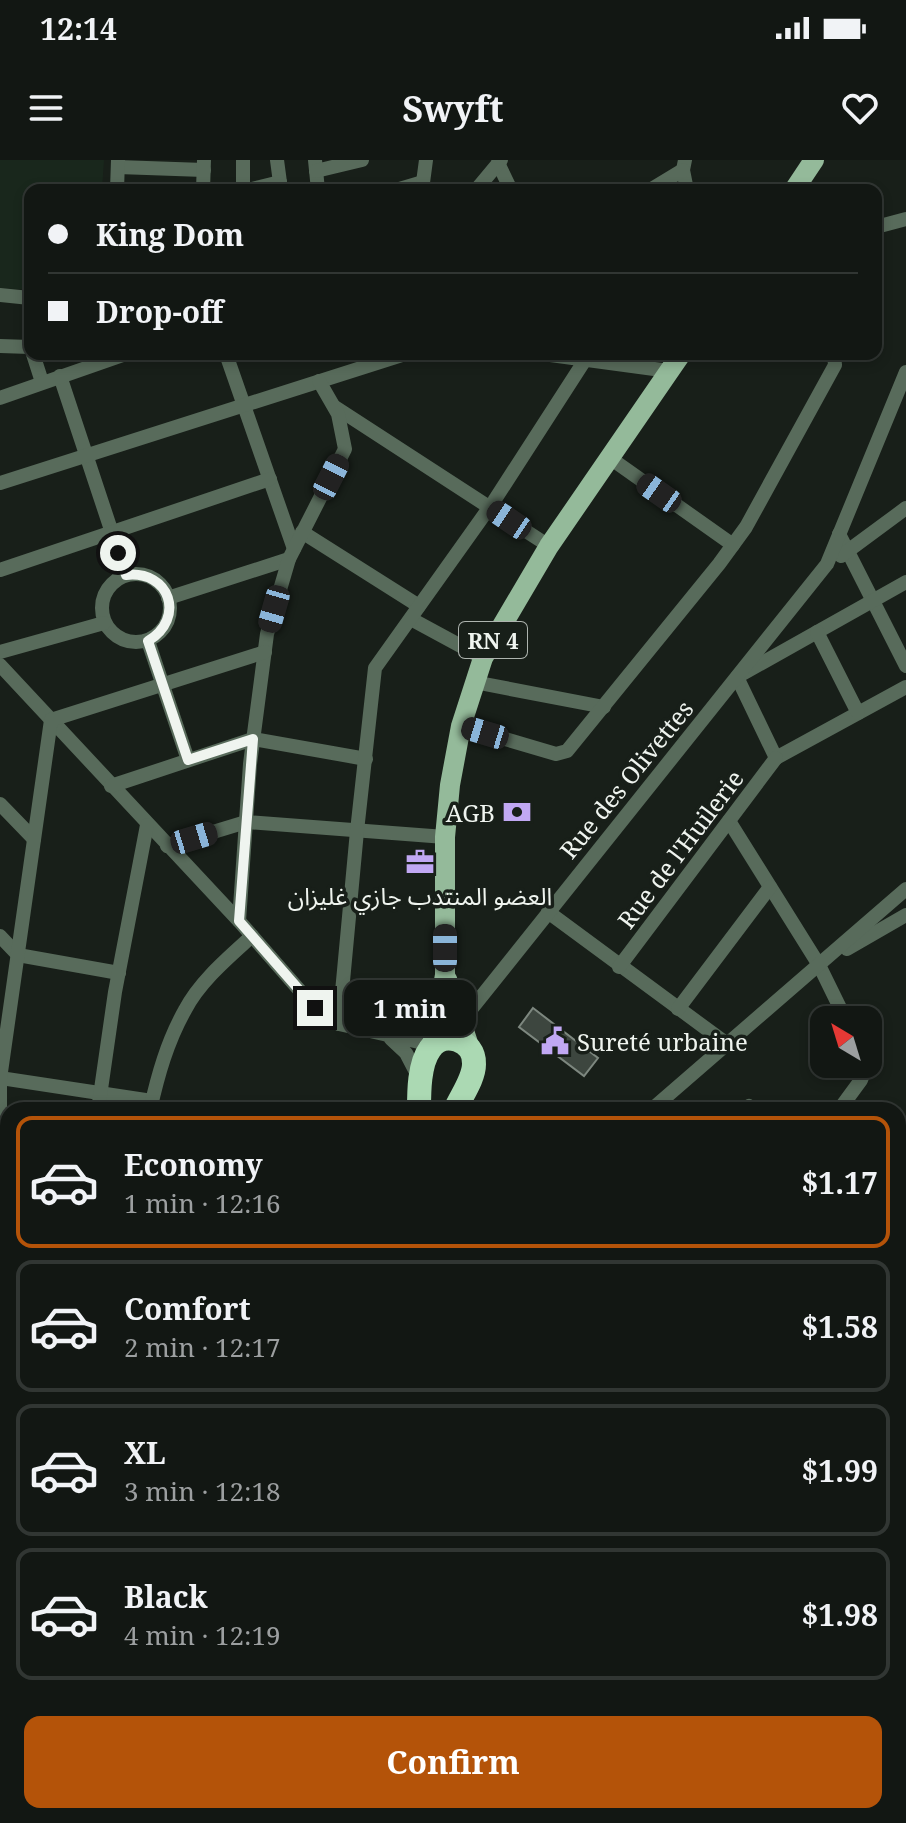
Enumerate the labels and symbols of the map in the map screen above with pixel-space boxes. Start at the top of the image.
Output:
car [309,450,353,504]
car [632,469,686,517]
car [482,497,536,543]
route start [100,535,136,571]
car [256,583,292,635]
road number: RN 4 [459,622,527,658]
street label: Rue des Olivettes [552,693,700,865]
car [459,715,511,751]
street label: Rue de l'Huilerie [609,763,751,935]
place label: AGB [446,796,495,829]
bank icon: AGB [502,797,532,827]
car [168,820,220,856]
office icon: العضو المنتدب جازي غليزان [405,847,435,877]
place label: العضو المنتدب جازي غليزان [288,879,552,915]
car [433,924,457,972]
callout: 1 min [343,980,475,1036]
route end [297,990,333,1026]
north arrow [810,1006,882,1078]
place label: Sureté urbaine [577,1025,748,1058]
public building icon: Sureté urbaine [540,1026,570,1056]

